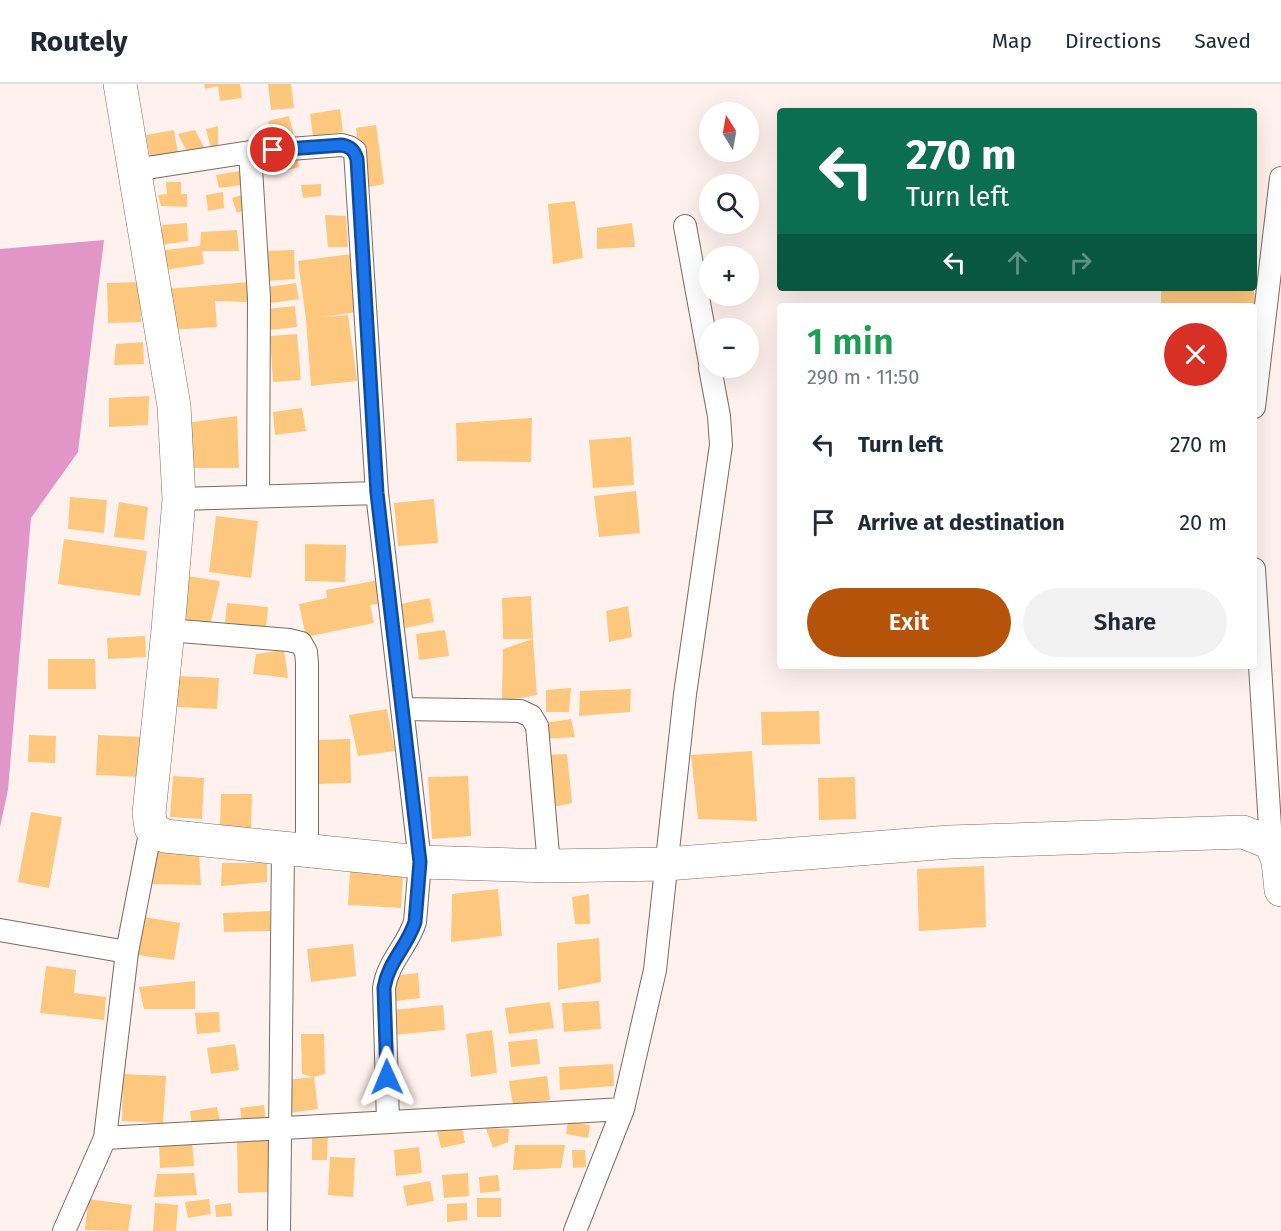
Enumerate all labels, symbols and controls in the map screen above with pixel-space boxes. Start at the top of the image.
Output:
text: Routely [30,25,128,58]
text: Map [992,28,1032,54]
text: Directions [1065,28,1161,54]
text: Saved [1194,28,1251,54]
north arrow [699,102,759,162]
map controls [699,102,759,378]
pin [247,124,298,175]
text: 270 m [906,130,1017,180]
icon: left [807,132,885,210]
icon: arrive [256,133,289,166]
button: search [699,174,759,234]
text: Turn left [906,181,1009,213]
button: + [699,246,759,306]
icon: left [938,246,971,279]
icon: ahead [1001,246,1034,279]
icon: right [1064,246,1097,279]
button: − [699,318,759,378]
text: 1 min [807,320,894,364]
button: close [1164,323,1227,386]
text: 290 m · 11:50 [807,365,919,389]
icon: left [807,428,840,461]
text: Turn left [858,431,943,458]
text: 270 m [1170,431,1227,458]
icon: arrive [807,506,840,539]
text: Arrive at destination [858,509,1065,536]
text: 20 m [1179,509,1227,536]
button: Exit [807,588,1011,657]
button: Share [1023,588,1227,657]
position arrow [355,1045,419,1109]

